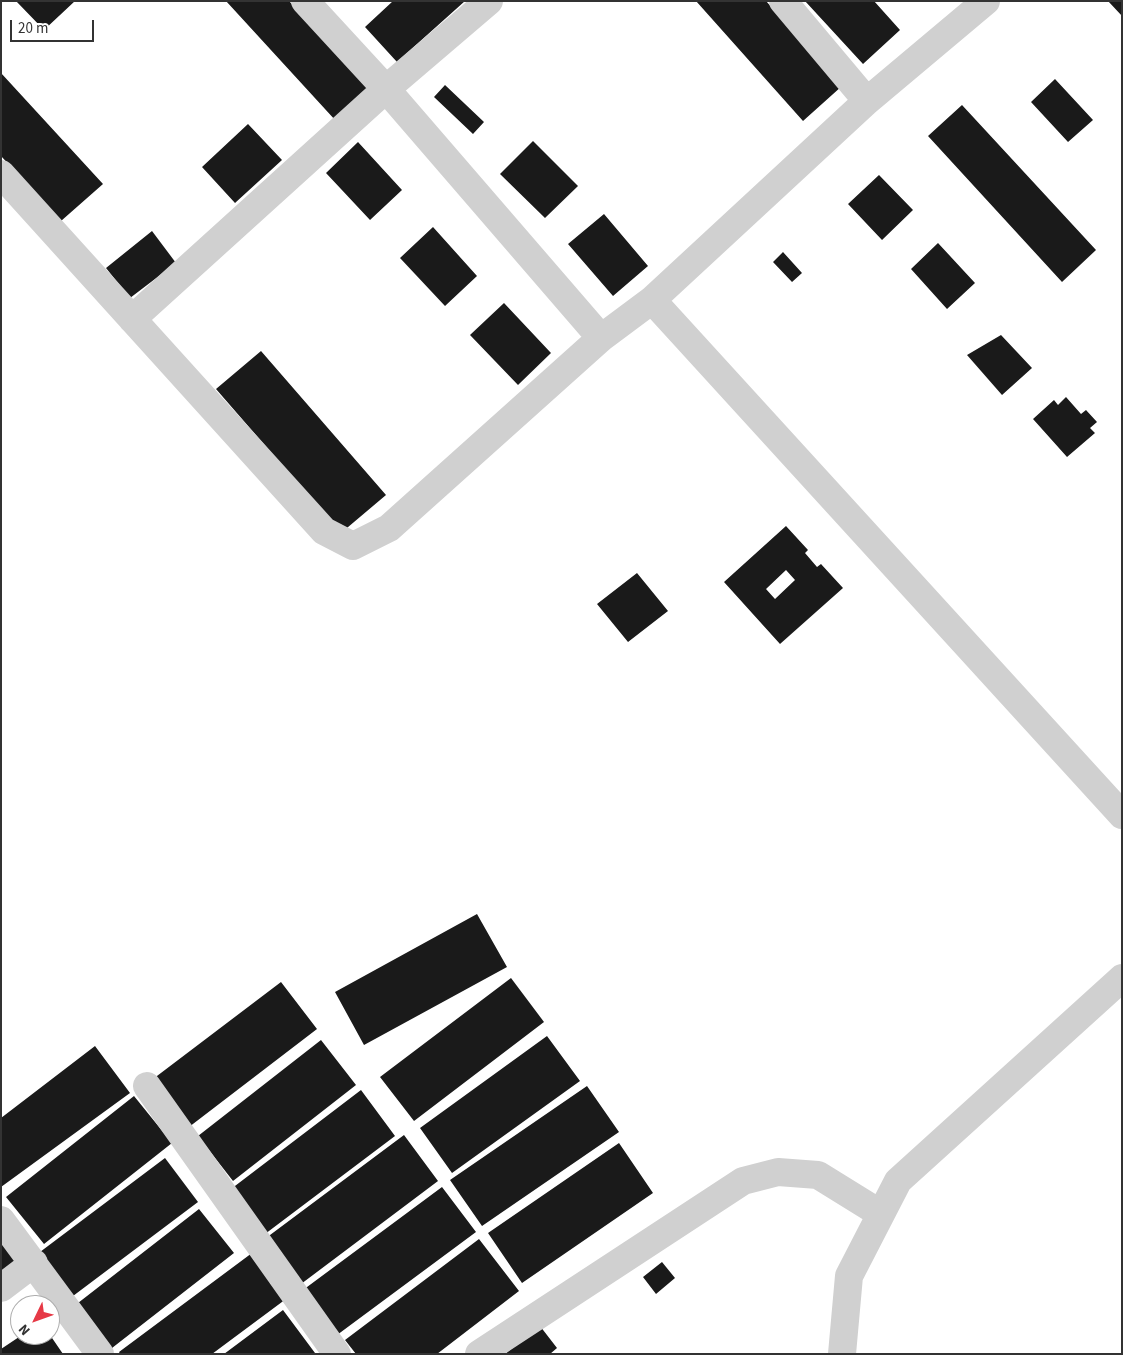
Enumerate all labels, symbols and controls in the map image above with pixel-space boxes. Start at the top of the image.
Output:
scale bar [12,10,96,42]
text: 20 m [18,18,48,39]
north arrow [10,1295,60,1345]
text: N [14,1319,35,1340]

